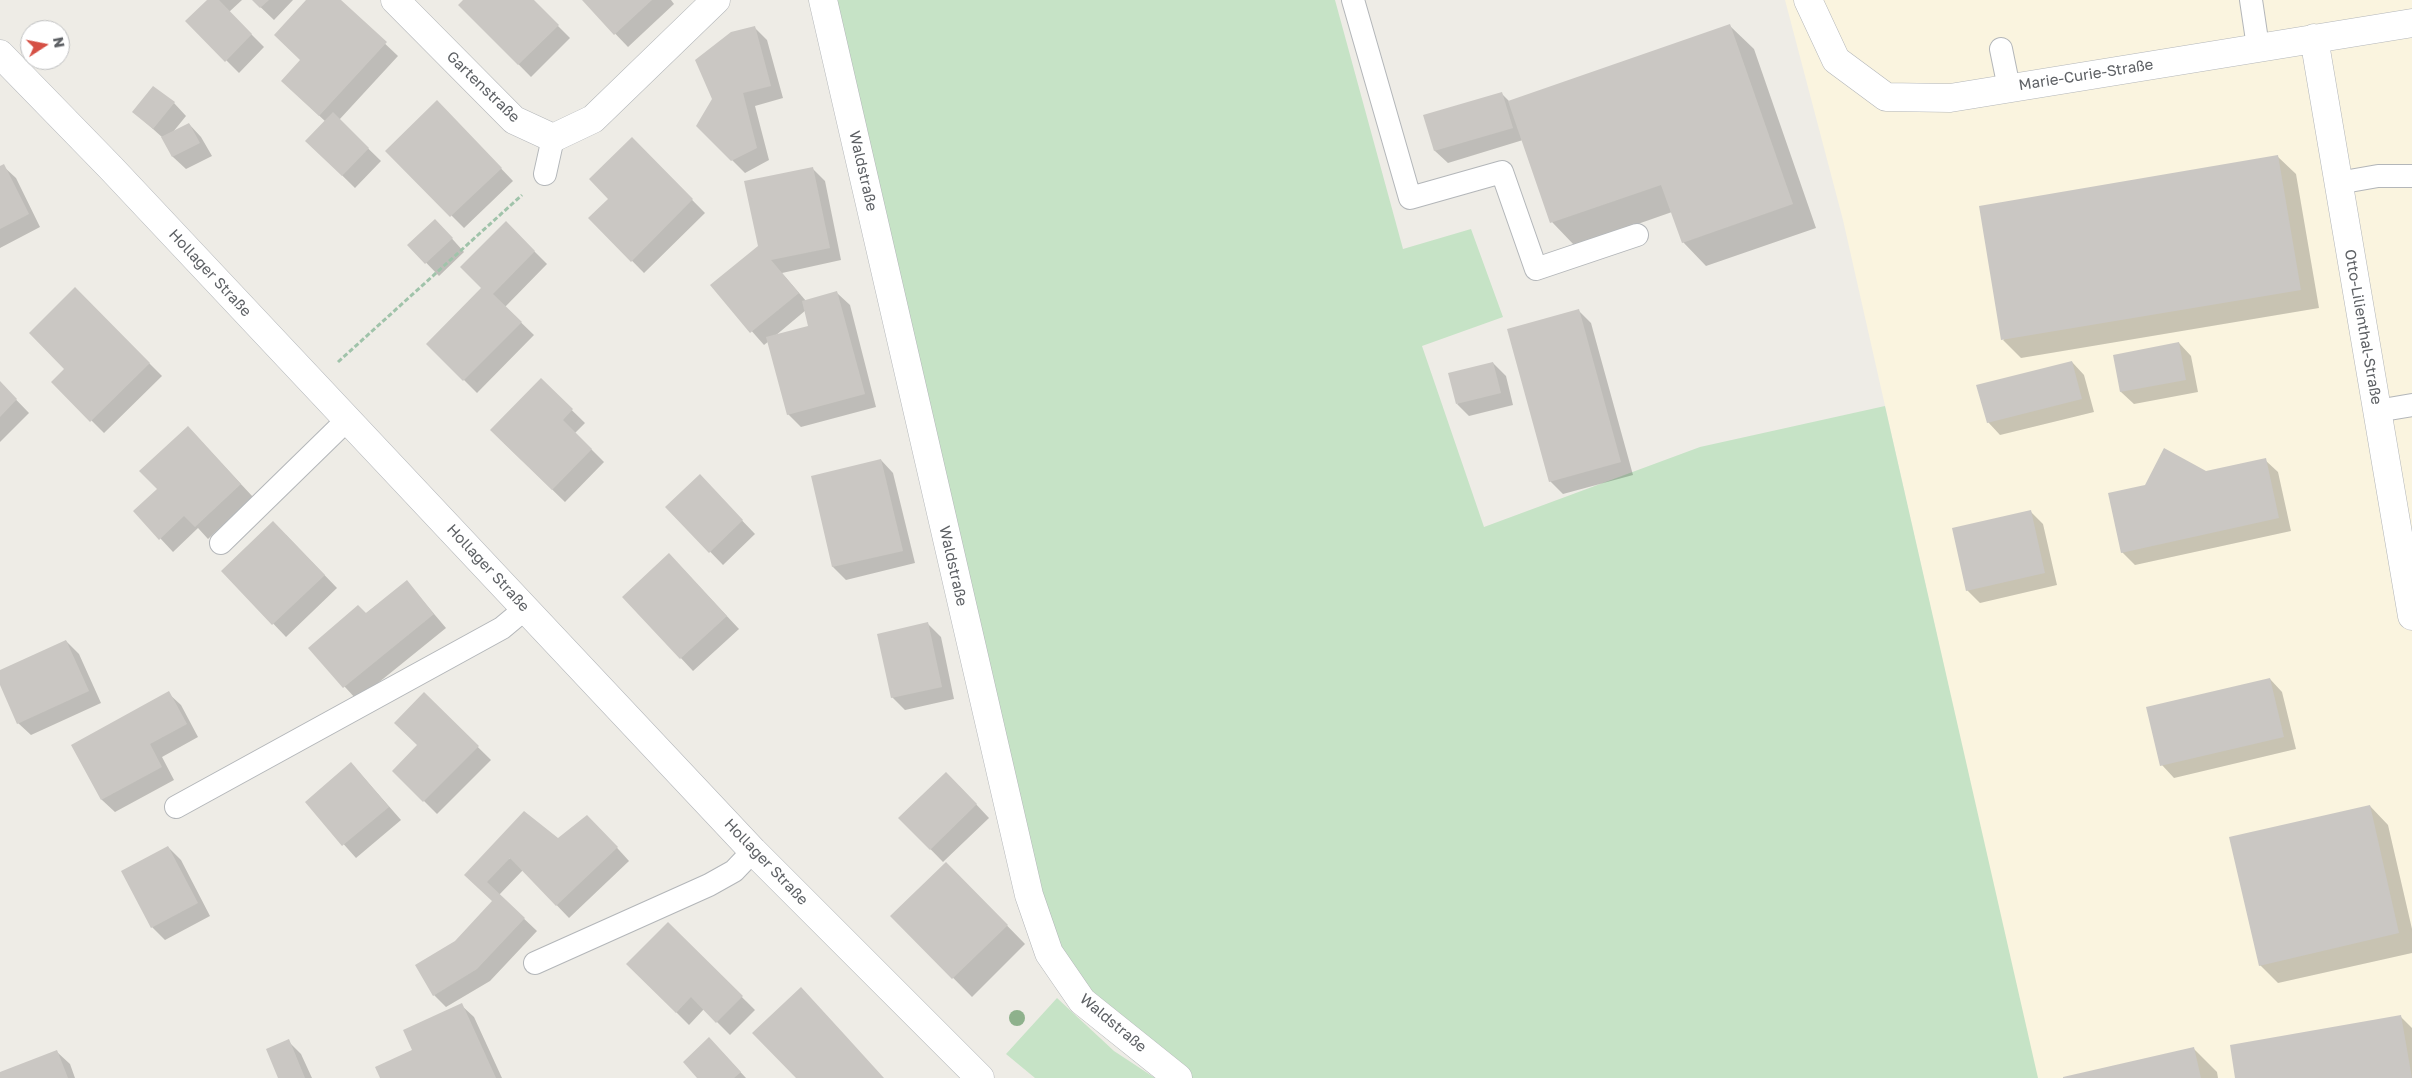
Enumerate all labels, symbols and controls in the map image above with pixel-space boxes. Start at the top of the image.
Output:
north arrow [20,20,70,70]
text: N [50,35,69,49]
street label: Gartenstraße [443,48,523,126]
street label: Marie-Curie-Straße [2017,55,2155,95]
street label: Waldstraße [845,129,881,213]
street label: Hollager Straße [165,226,255,320]
street label: Otto-Lilienthal-Straße [2340,248,2386,406]
street label: Hollager Straße [443,521,533,615]
street label: Waldstraße [935,524,971,608]
street label: Hollager Straße [720,815,812,909]
street label: Waldstraße [1076,990,1150,1056]

